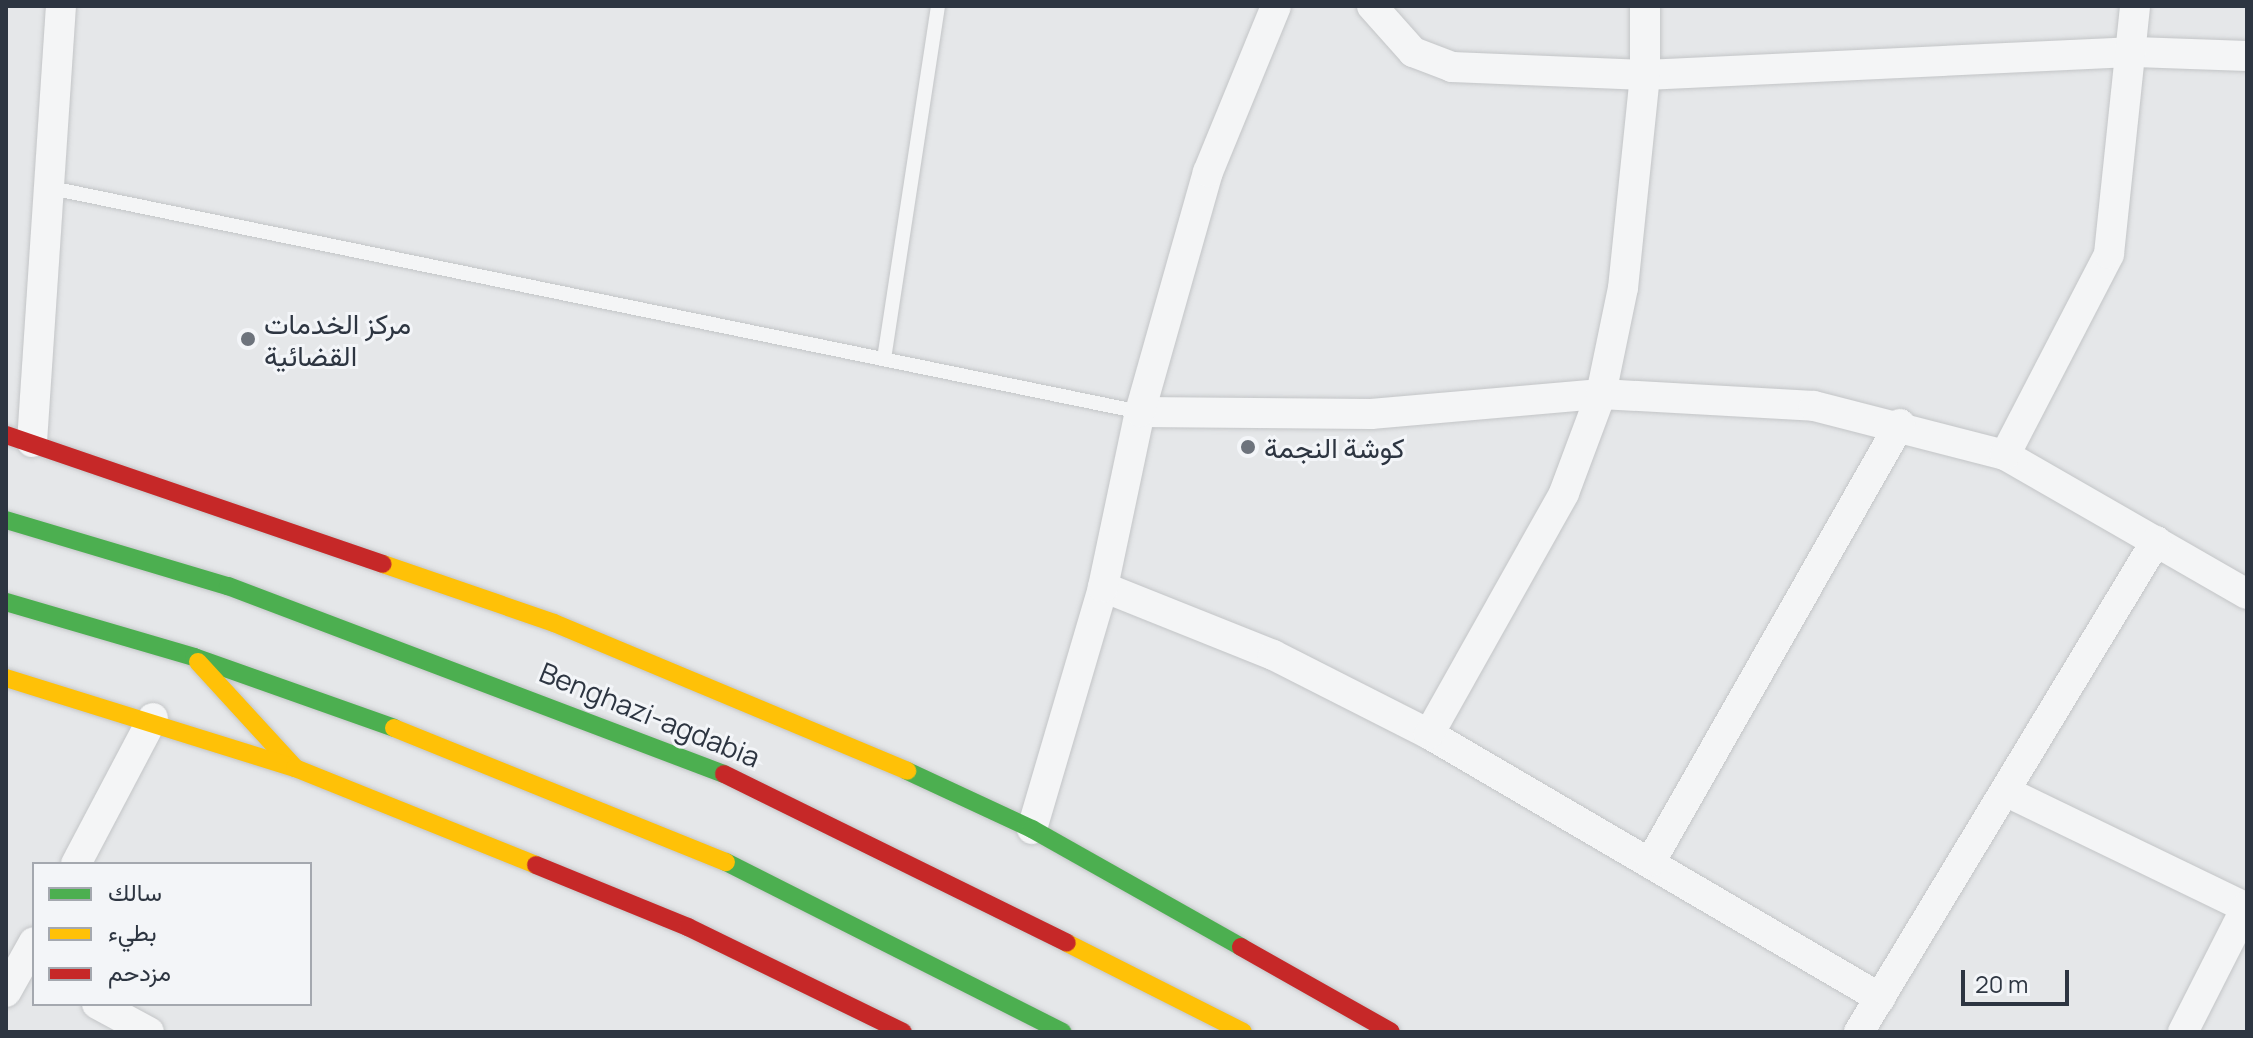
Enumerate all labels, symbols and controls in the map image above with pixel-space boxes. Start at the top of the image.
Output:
place label: مركز الخدمات القضائية [264,306,411,372]
marker: مركز الخدمات القضائية [239,330,257,348]
place label: كوشة النجمة [1264,430,1405,464]
marker: كوشة النجمة [1239,438,1257,456]
street label: Benghazi-agdabia [535,654,765,774]
legend [32,862,312,1006]
text: سالك [108,875,162,908]
text: بطيء [108,915,157,948]
scale bar [1965,954,2073,1004]
text: مزدحم [108,955,171,988]
text: 20 m [1975,967,2028,1000]

